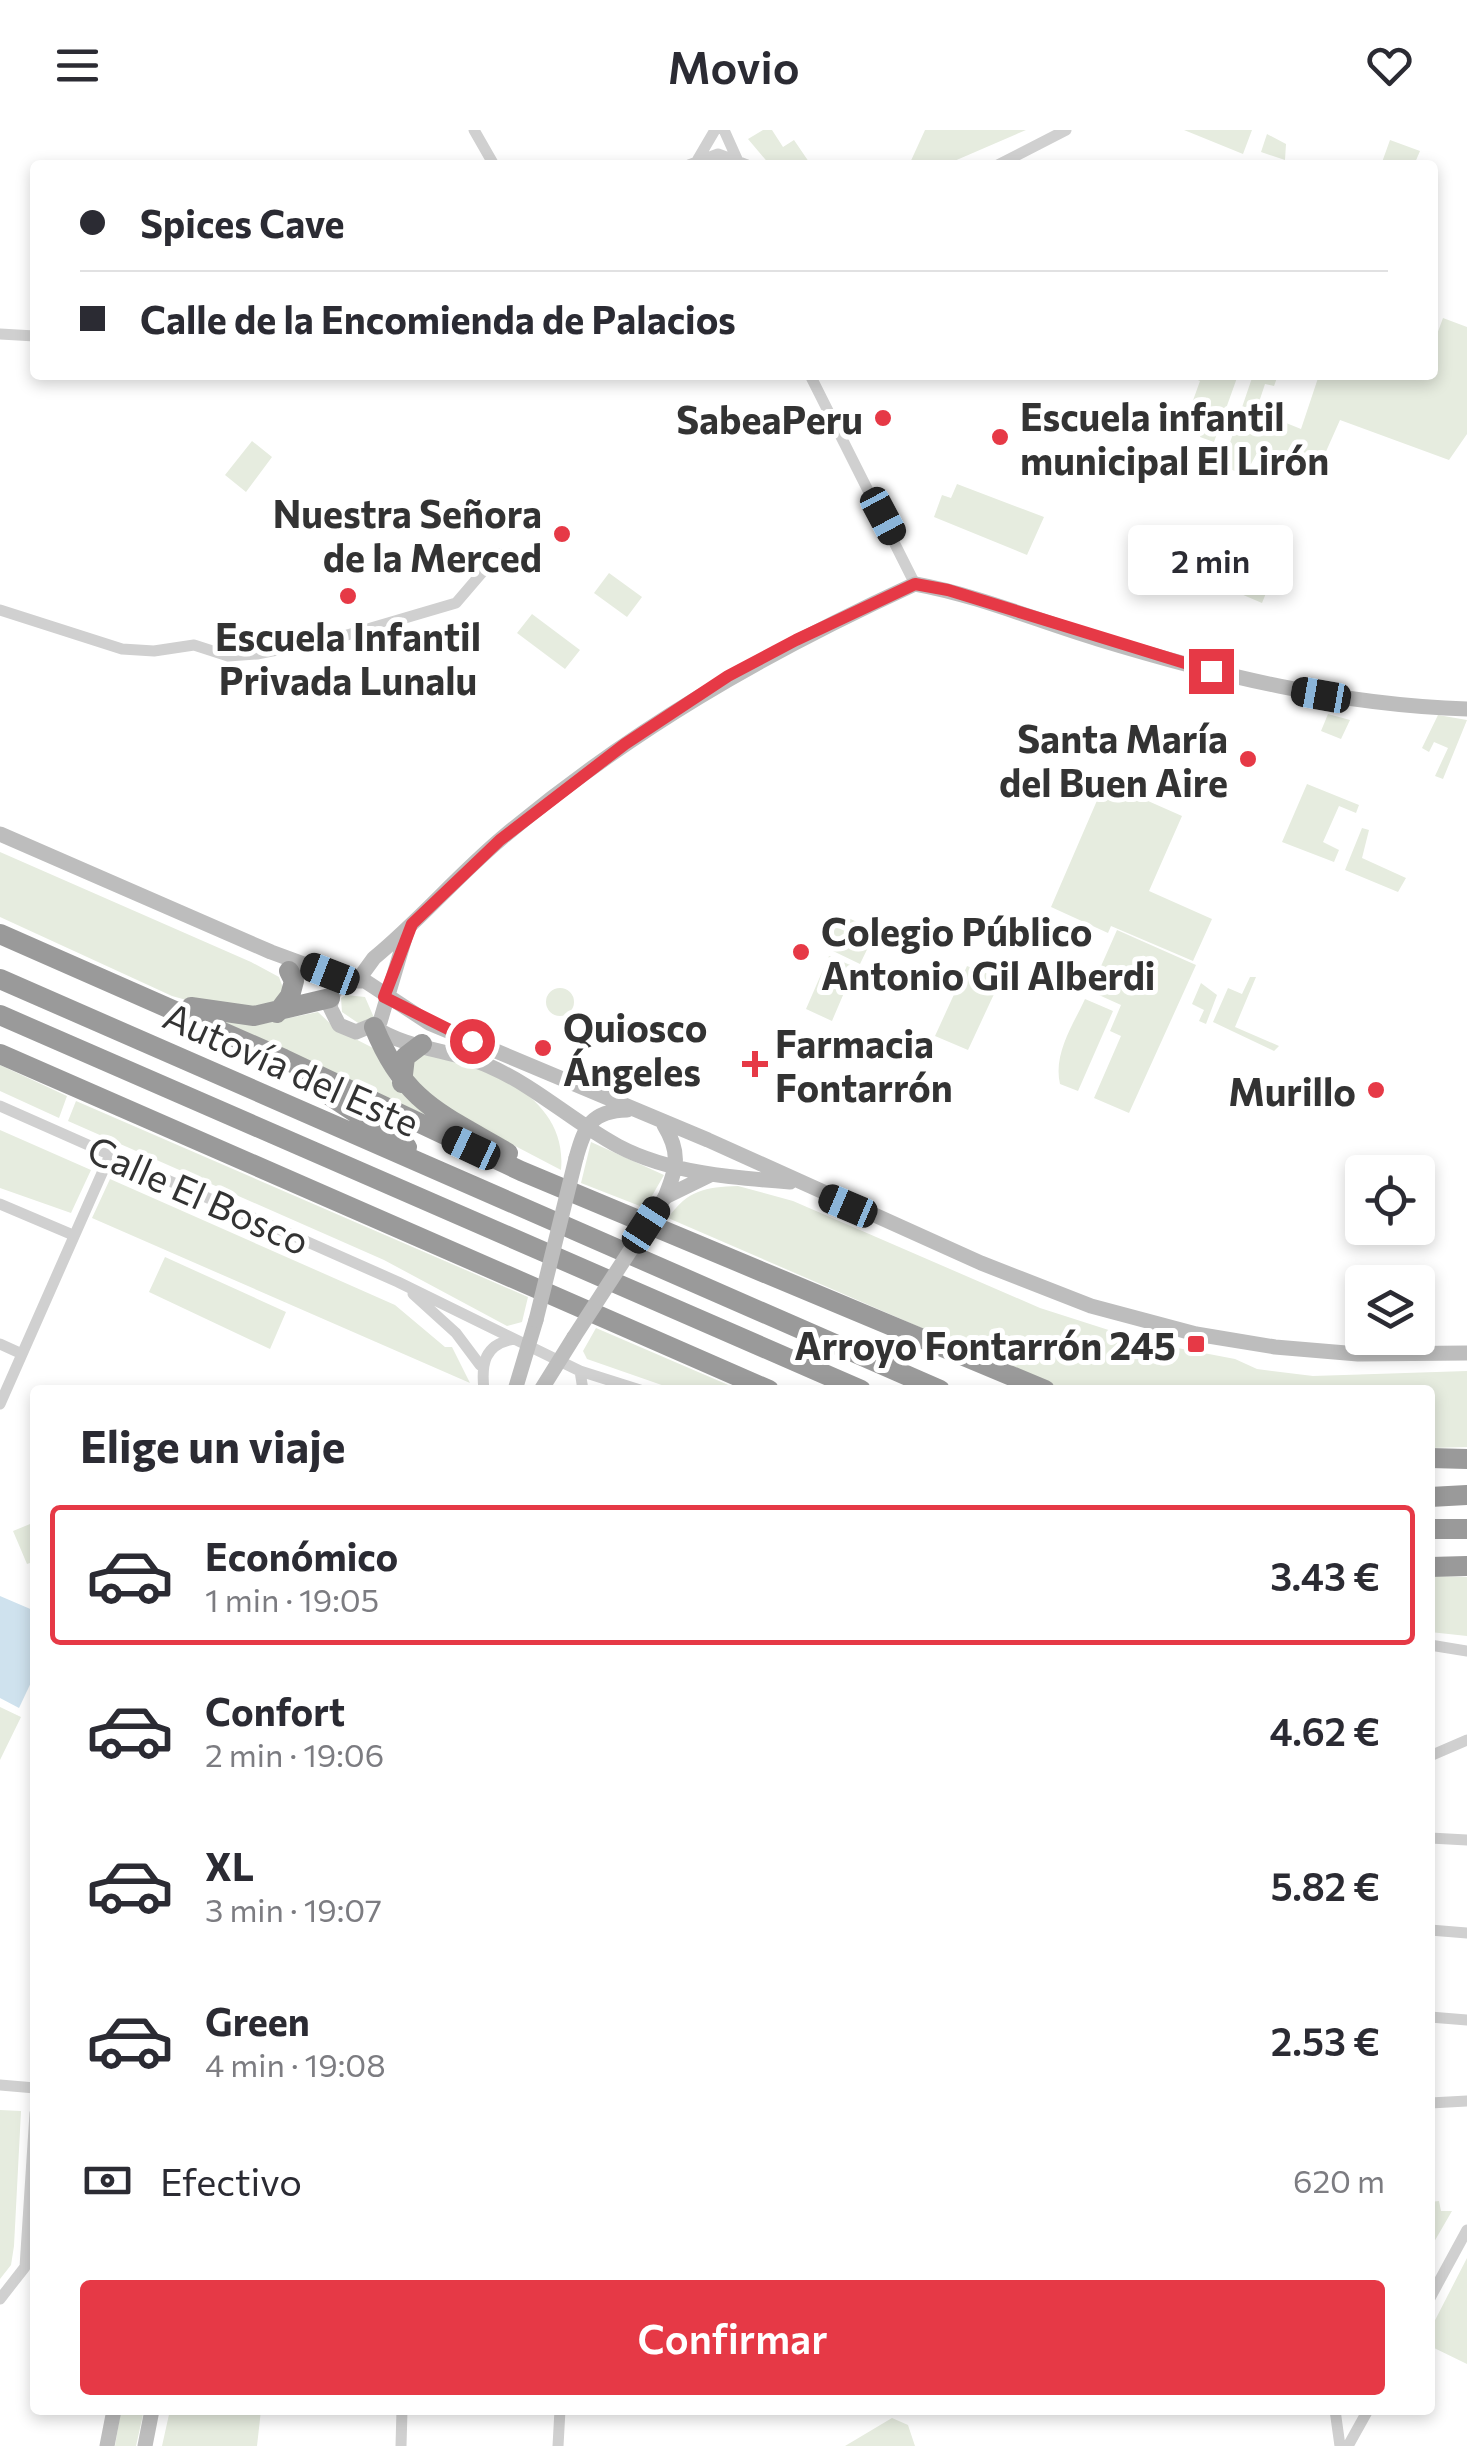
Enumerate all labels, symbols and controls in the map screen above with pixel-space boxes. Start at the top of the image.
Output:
icon: menu [50,38,105,93]
text: Movio [667,38,800,93]
icon: heart [1362,38,1417,93]
text: Spices Cave [140,199,345,246]
text: Calle de la Encomienda de Palacios [140,295,736,342]
place label: Escuela infantil municipal El Lirón [1020,392,1329,483]
place label: SabeaPeru [676,395,863,442]
marker: SabeaPeru [872,407,894,429]
marker: Escuela infantil municipal El Lirón [989,426,1011,448]
car [856,482,910,550]
place label: Nuestra Señora de la Merced [273,489,542,580]
marker: Nuestra Señora de la Merced [551,523,573,545]
callout: 2 min [1128,526,1294,596]
text: 2 min [1171,540,1250,580]
marker: Escuela Infantil Privada Lunalu [337,585,359,607]
place label: Escuela Infantil Privada Lunalu [215,612,481,703]
route end [1189,649,1234,694]
car [1289,675,1353,715]
place label: Santa María del Buen Aire [999,714,1228,805]
marker: Santa María del Buen Aire [1237,748,1259,770]
place label: Colegio Público Antonio Gil Alberdi [821,907,1155,998]
marker: Colegio Público Antonio Gil Alberdi [790,941,812,963]
car [297,949,363,999]
street label: Autovía del Este [157,991,427,1145]
place label: Quiosco Ángeles [563,1003,707,1094]
route start [450,1019,495,1064]
place label: Farmacia Fontarrón [775,1019,953,1110]
marker: Quiosco Ángeles [532,1037,554,1059]
marker: Farmacia Fontarrón [744,1053,766,1075]
place label: Murillo [1228,1067,1356,1114]
marker: Murillo [1365,1079,1387,1101]
car [437,1122,505,1174]
street label: Calle El Bosco [81,1124,317,1264]
map controls [1345,1155,1435,1355]
button: locate [1345,1155,1435,1245]
car [815,1180,881,1232]
car [617,1192,675,1258]
button: layers [1345,1265,1435,1355]
place label: Arroyo Fontarrón 245 [794,1321,1176,1368]
marker: Arroyo Fontarrón 245 [1185,1333,1207,1355]
text: Elige un viaje [80,1417,345,1472]
icon: car [85,1530,175,1620]
text: Económico [205,1532,398,1579]
text: 3.43 € [1270,1552,1380,1599]
text: 1 min · 19:05 [205,1579,379,1619]
icon: car [85,1685,175,1775]
text: Confort [205,1687,345,1734]
text: 4.62 € [1269,1707,1380,1754]
text: 2 min · 19:06 [205,1734,384,1774]
icon: car [85,1840,175,1930]
text: XL [205,1842,254,1889]
text: 5.82 € [1271,1862,1380,1909]
text: 3 min · 19:07 [205,1889,382,1929]
icon: car [85,1995,175,2085]
text: Green [205,1997,310,2044]
text: 2.53 € [1271,2017,1380,2064]
text: 4 min · 19:08 [205,2044,386,2084]
icon: cash [80,2153,135,2208]
text: Efectivo [160,2157,302,2204]
text: 620 m [1293,2160,1385,2200]
button: Confirmar [80,2280,1385,2395]

